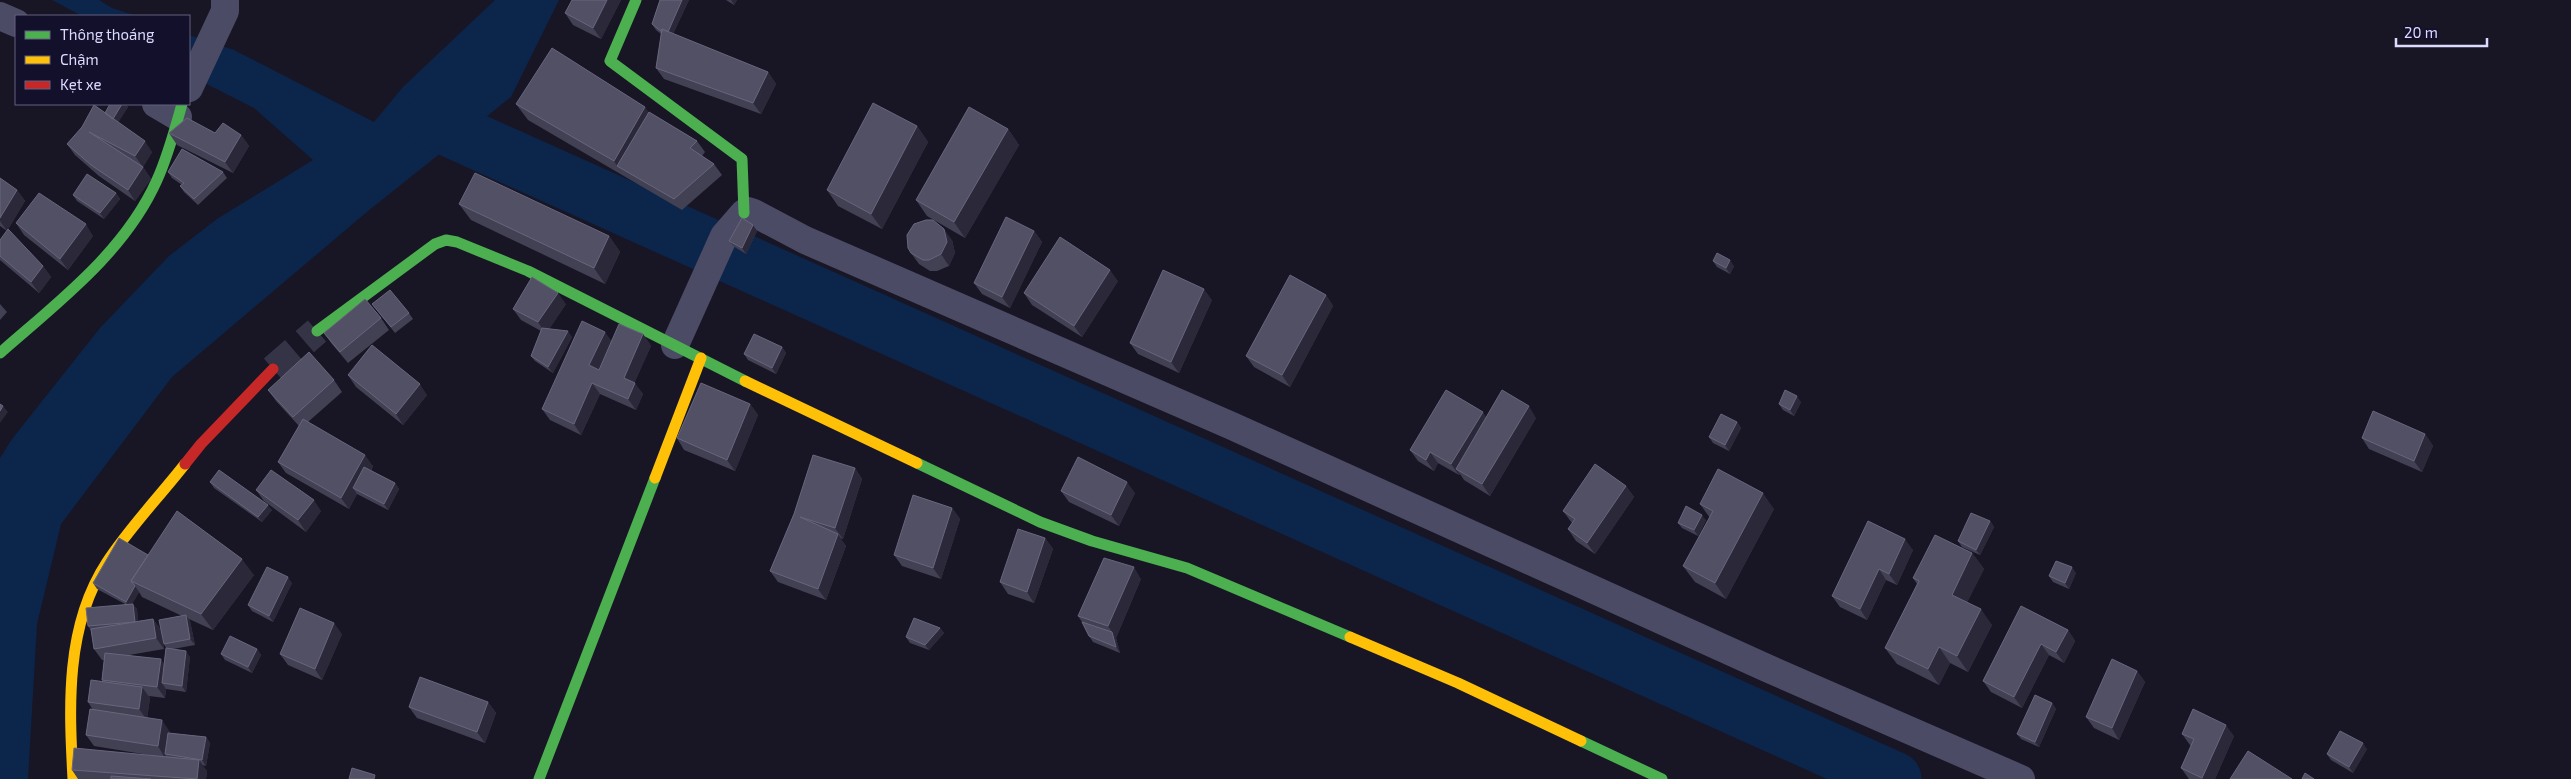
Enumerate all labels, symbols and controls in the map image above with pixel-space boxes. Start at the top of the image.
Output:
legend [15,15,190,105]
scale bar [2396,15,2487,47]
text: 20 m [2404,23,2438,41]
text: Thông thoáng [60,25,155,43]
text: Chậm [60,50,99,68]
text: Kẹt xe [60,75,102,93]

